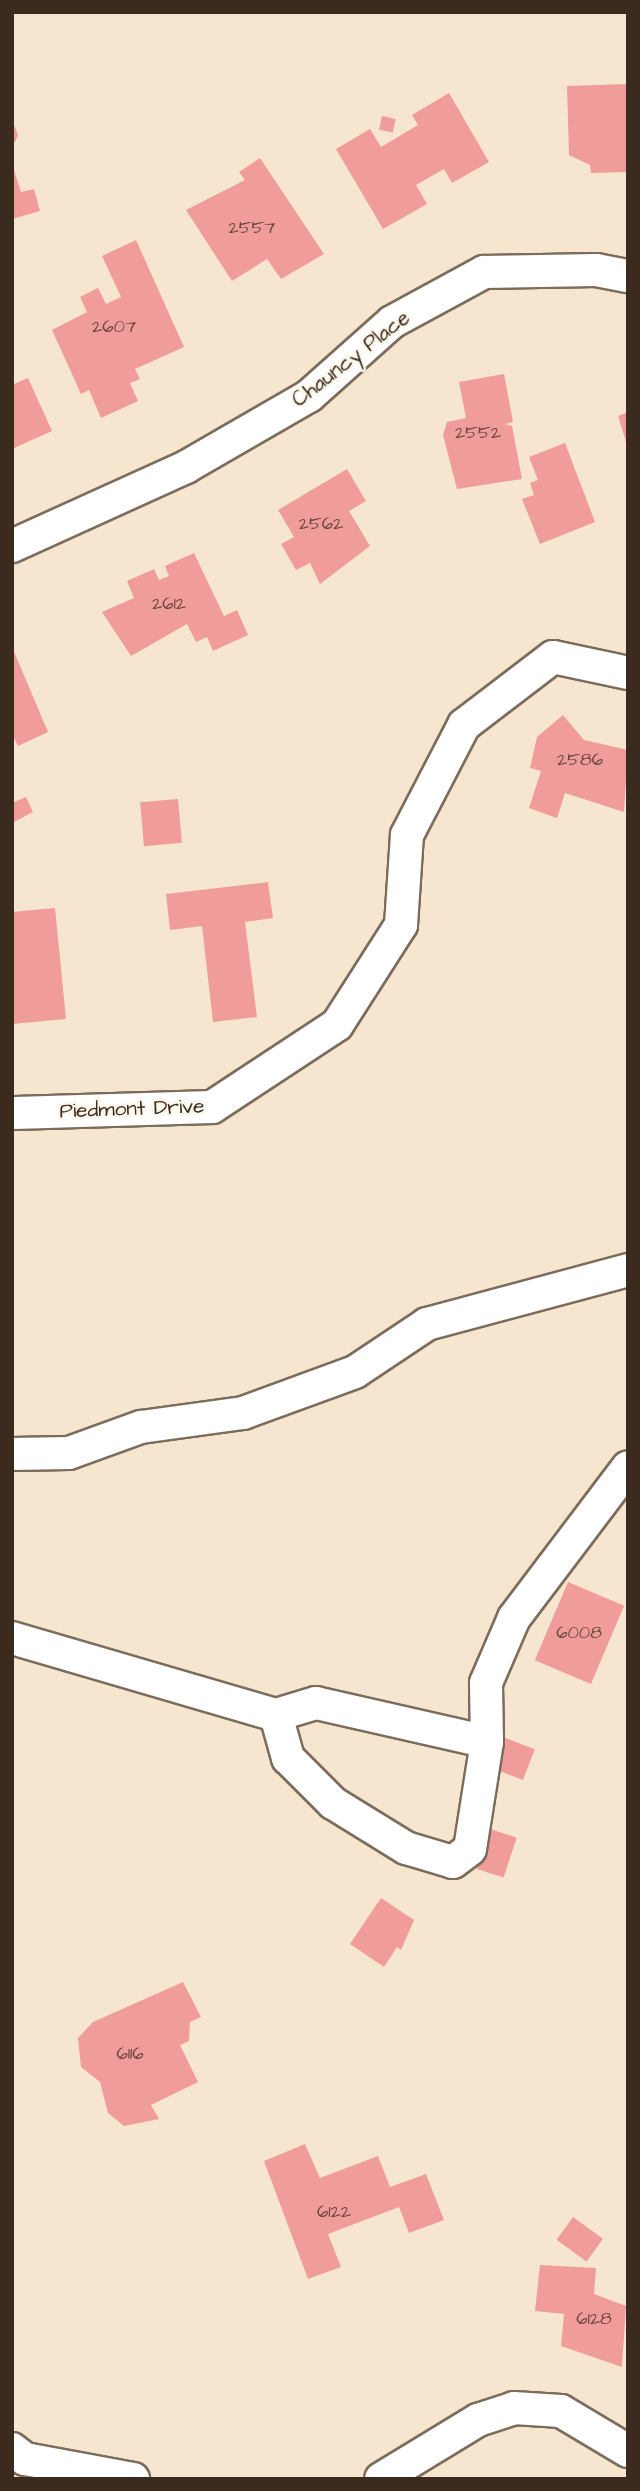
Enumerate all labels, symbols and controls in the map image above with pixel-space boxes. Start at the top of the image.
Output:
house number: 2557 [229,217,275,239]
street label: Chauncy Place [287,305,415,413]
house number: 2607 [92,316,136,338]
house number: 2552 [455,422,501,444]
house number: 2562 [299,513,343,535]
house number: 2612 [152,593,186,615]
house number: 2586 [557,749,603,771]
street label: Piedmont Drive [59,1094,205,1124]
house number: 6008 [556,1622,602,1644]
house number: 6116 [116,2043,144,2065]
house number: 6122 [317,2201,351,2223]
house number: 6128 [576,2308,612,2330]

